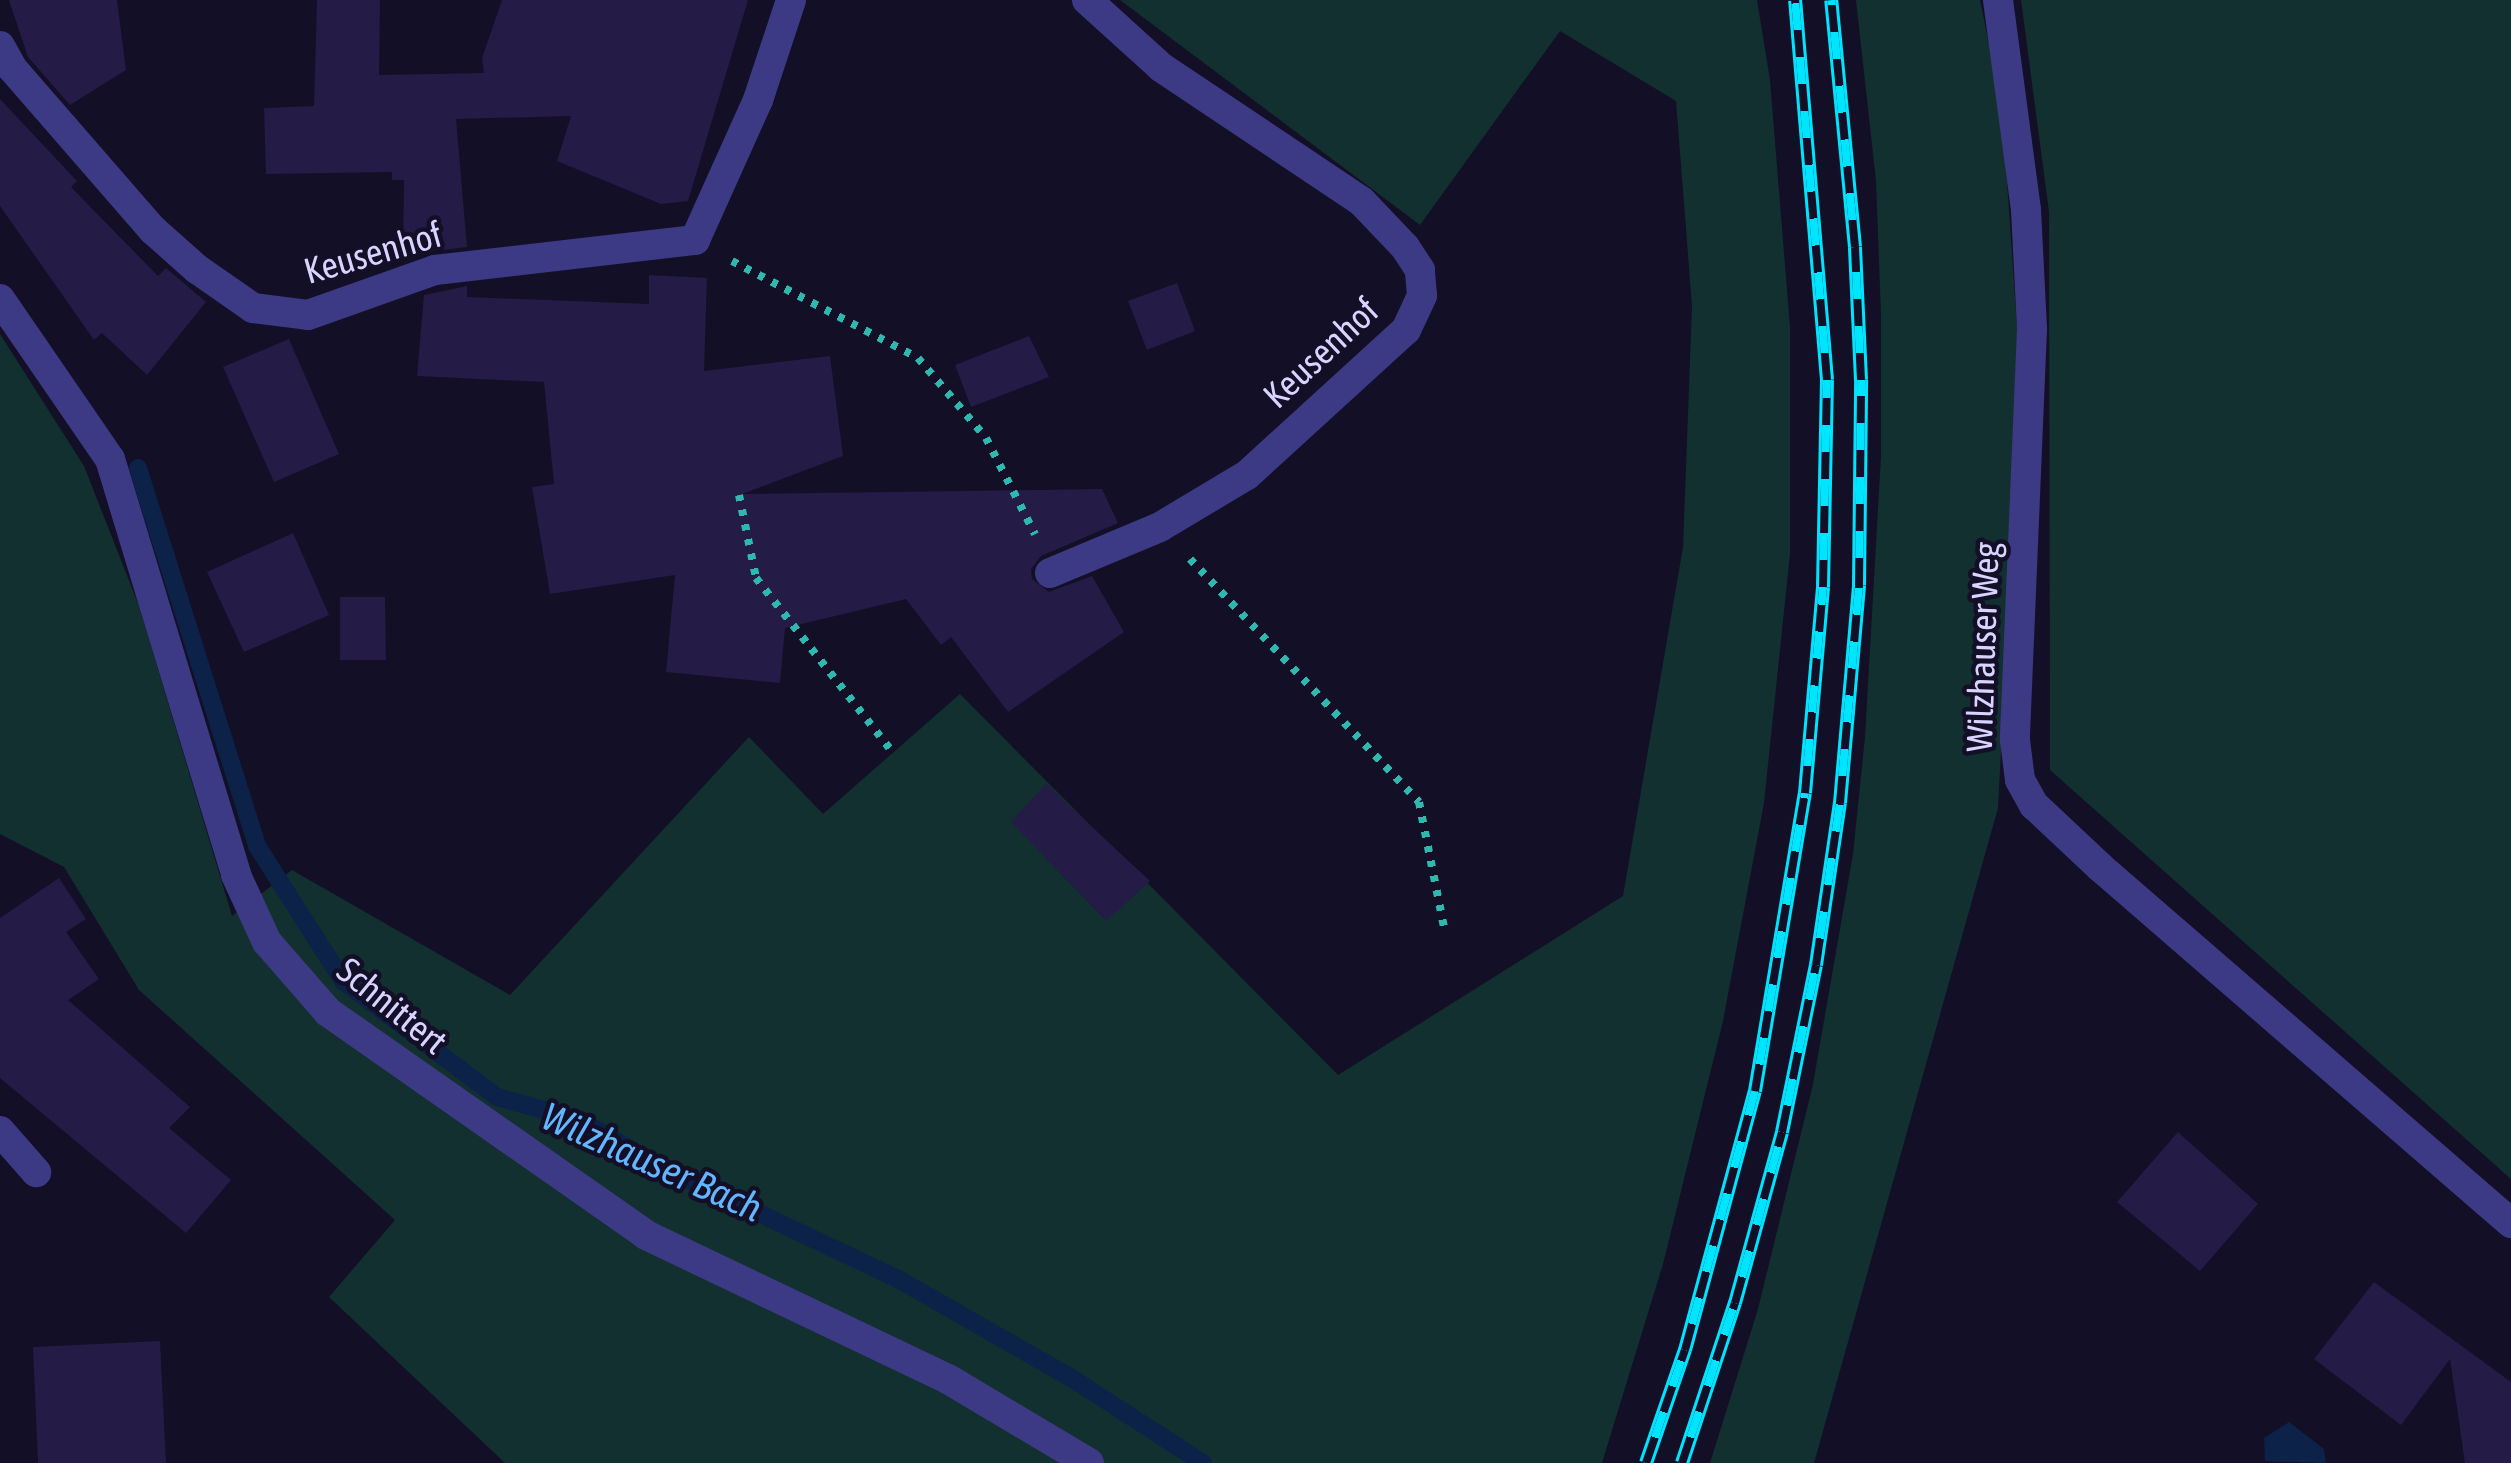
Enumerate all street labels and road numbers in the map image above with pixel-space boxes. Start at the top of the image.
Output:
street label: Keusenhof [299,213,447,293]
street label: Keusenhof [1255,289,1387,417]
street label: Wilzhauser Weg [1958,541,2008,753]
street label: Schnittert [328,949,456,1063]

